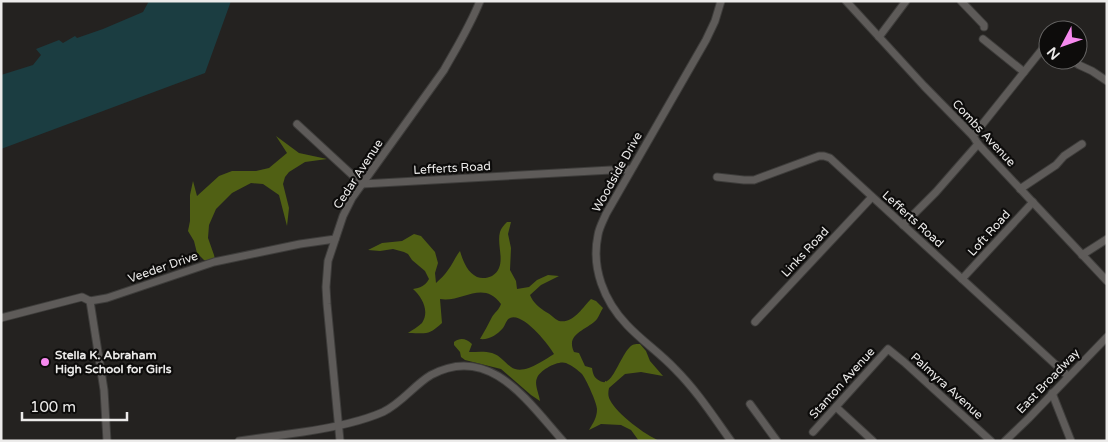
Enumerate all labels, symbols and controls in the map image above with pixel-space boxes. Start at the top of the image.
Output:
north arrow [1038,20,1088,70]
text: N [1043,43,1064,63]
street label: Combs Avenue [950,97,1019,169]
street label: Woodside Drive [589,129,645,215]
street label: Cedar Avenue [330,137,386,211]
street label: Lefferts Road [413,159,491,177]
street label: Lefferts Road [879,188,947,250]
street label: Loft Road [965,207,1013,259]
street label: Links Road [778,224,832,280]
street label: Veeder Drive [126,248,200,285]
street label: Stanton Avenue [806,344,878,421]
street label: East Broadway [1014,345,1083,416]
place label: Stella K. Abraham High School for Girls [55,348,172,377]
street label: Palmyra Avenue [908,350,986,422]
marker: Stella K. Abraham High School for Girls [39,356,51,368]
scale bar [22,390,128,422]
text: 100 m [30,398,76,416]

